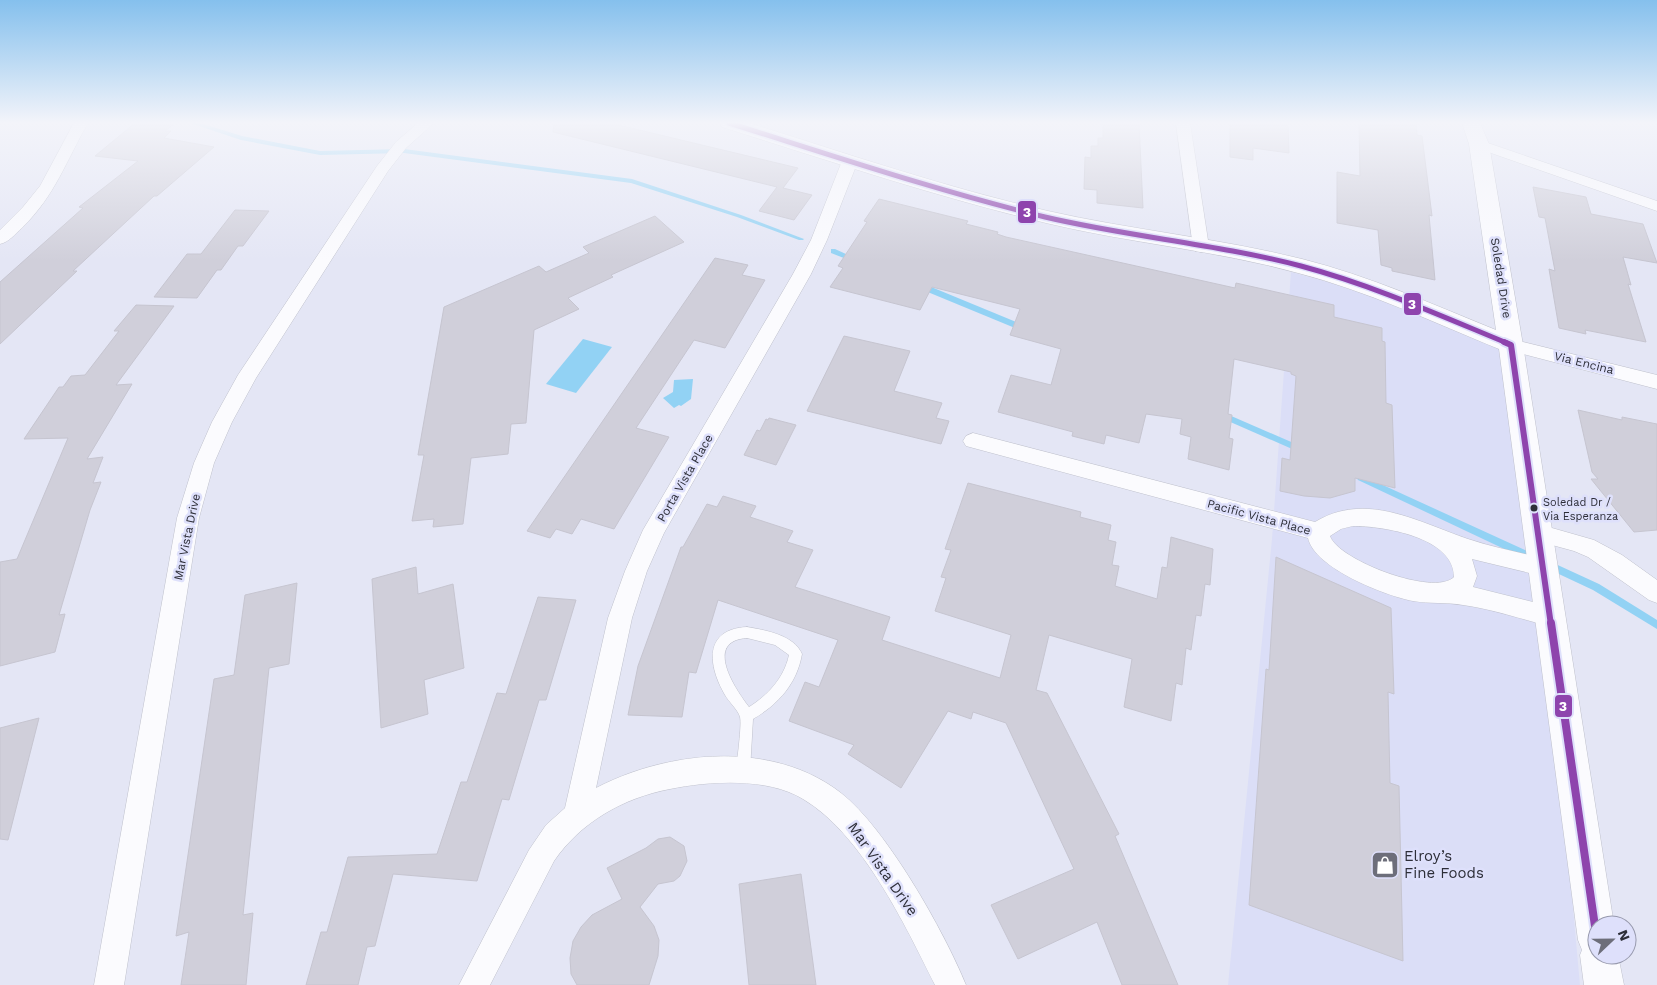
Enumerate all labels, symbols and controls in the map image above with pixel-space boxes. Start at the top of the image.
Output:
line badge: 3 [1017,200,1037,224]
text: 3 [1023,204,1031,220]
street label: Soledad Drive [1488,237,1514,319]
line badge: 3 [1403,292,1422,316]
text: 3 [1408,296,1416,312]
street label: Via Encina [1553,349,1615,377]
street label: Porta Vista Place [654,432,716,524]
street label: Mar Vista Drive [171,492,203,582]
street label: Pacific Vista Place [1206,496,1312,538]
place label: Soledad Dr / Via Esperanza [1543,496,1618,523]
marker: Soledad Dr / Via Esperanza [1529,503,1539,513]
line badge: 3 [1554,694,1573,718]
text: 3 [1559,698,1567,714]
street label: Mar Vista Drive [844,819,922,919]
place label: Elroy’s Fine Foods [1404,847,1484,882]
shop icon: Elroy’s Fine Foods [1370,850,1400,880]
north arrow [1587,915,1637,965]
text: N [1615,927,1633,943]

